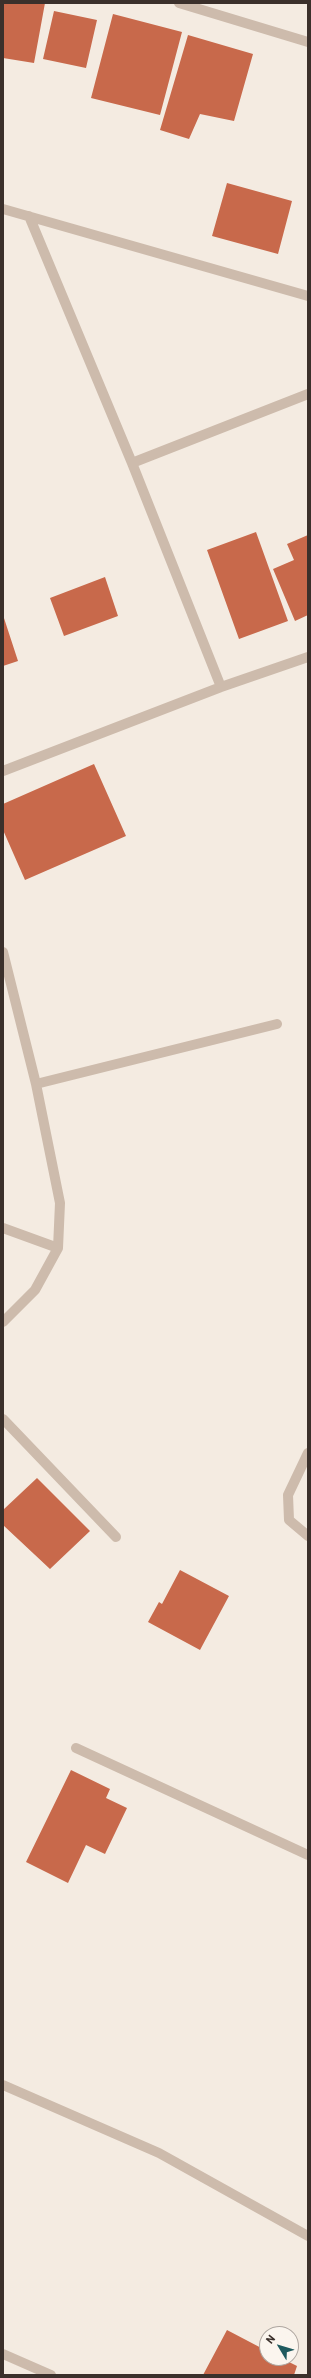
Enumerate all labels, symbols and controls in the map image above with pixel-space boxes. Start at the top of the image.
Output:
north arrow [259,2326,299,2366]
text: N [263,2332,277,2346]

